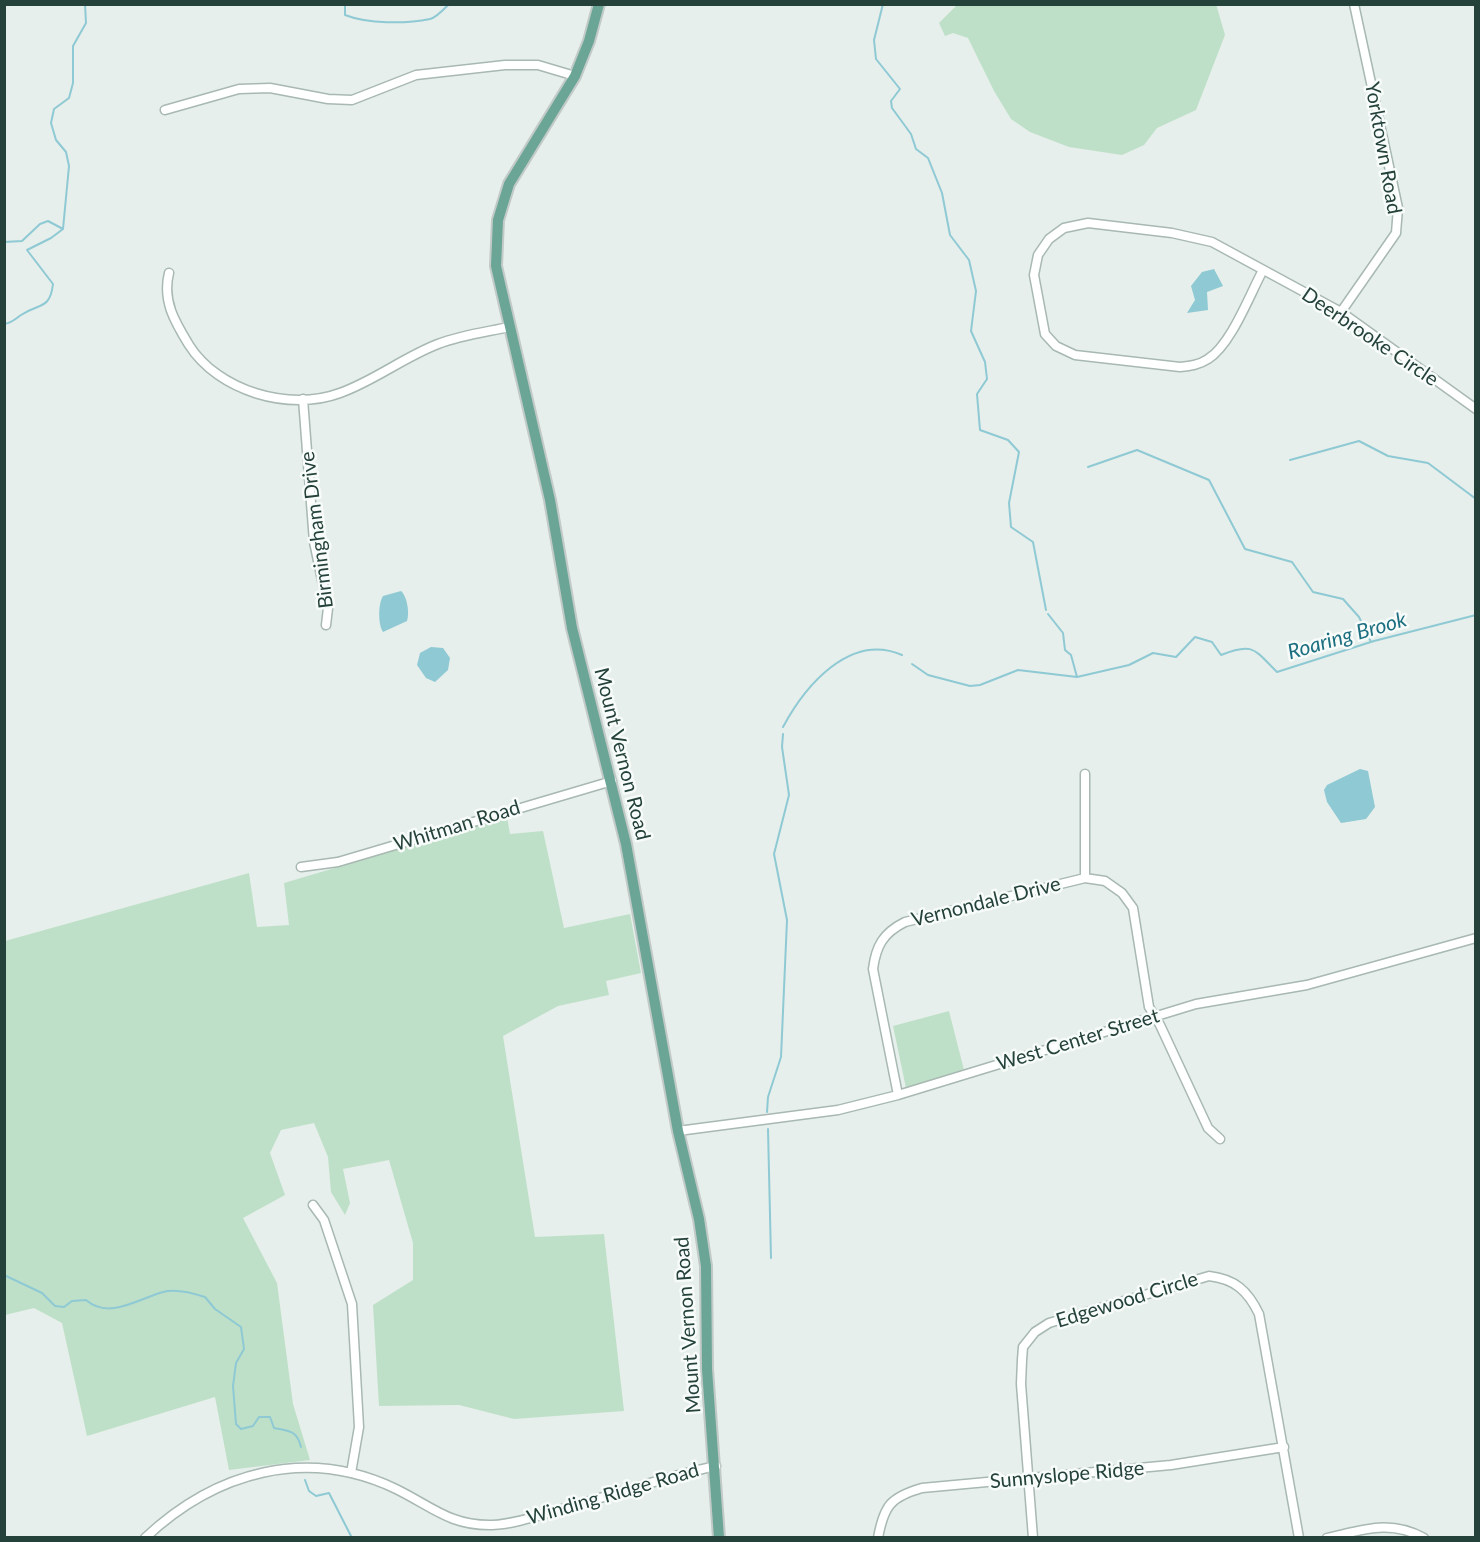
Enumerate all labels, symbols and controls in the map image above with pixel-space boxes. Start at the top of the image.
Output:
street label: Yorktown Road [1360,80,1406,216]
street label: Deerbrooke Circle [1297,282,1443,392]
street label: Birmingham Drive [295,450,339,610]
water label: Roaring Brook [1285,607,1409,665]
street label: Mount Vernon Road [589,665,655,843]
street label: Whitman Road [391,795,523,857]
street label: Vernondale Drive [909,872,1063,932]
street label: West Center Street [994,1004,1162,1076]
street label: Mount Vernon Road [670,1236,706,1414]
street label: Edgewood Circle [1053,1267,1201,1333]
street label: Sunnyslope Ridge [989,1456,1145,1494]
street label: Winding Ridge Road [524,1458,702,1530]

